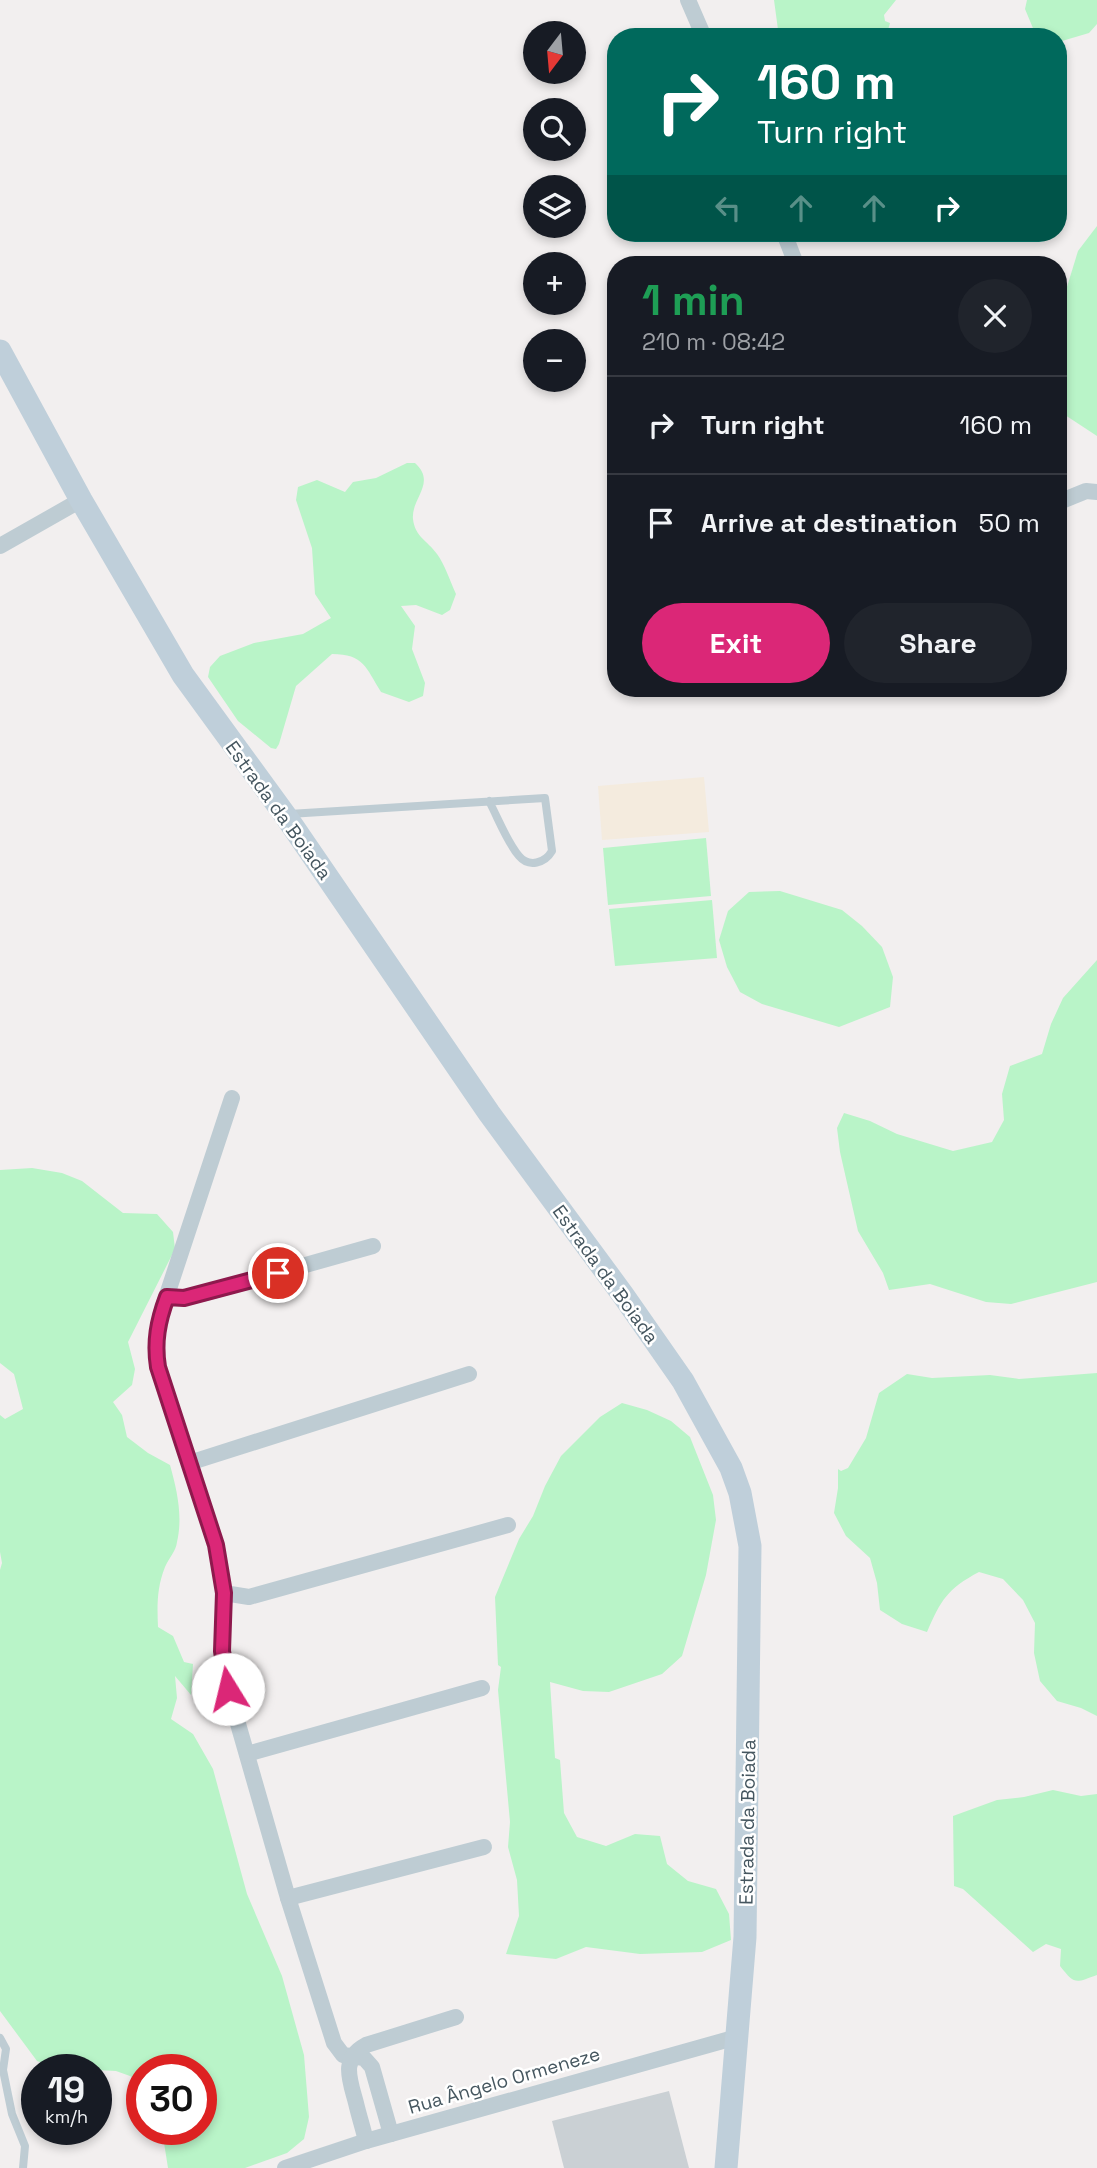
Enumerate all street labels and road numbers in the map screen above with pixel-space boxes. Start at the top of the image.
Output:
street label: Estrada da Boiada [220,736,337,885]
street label: Estrada da Boiada [547,1200,664,1349]
street label: Estrada da Boiada [734,1739,761,1905]
street label: Rua Ângelo Ormeneze [405,2041,603,2120]

